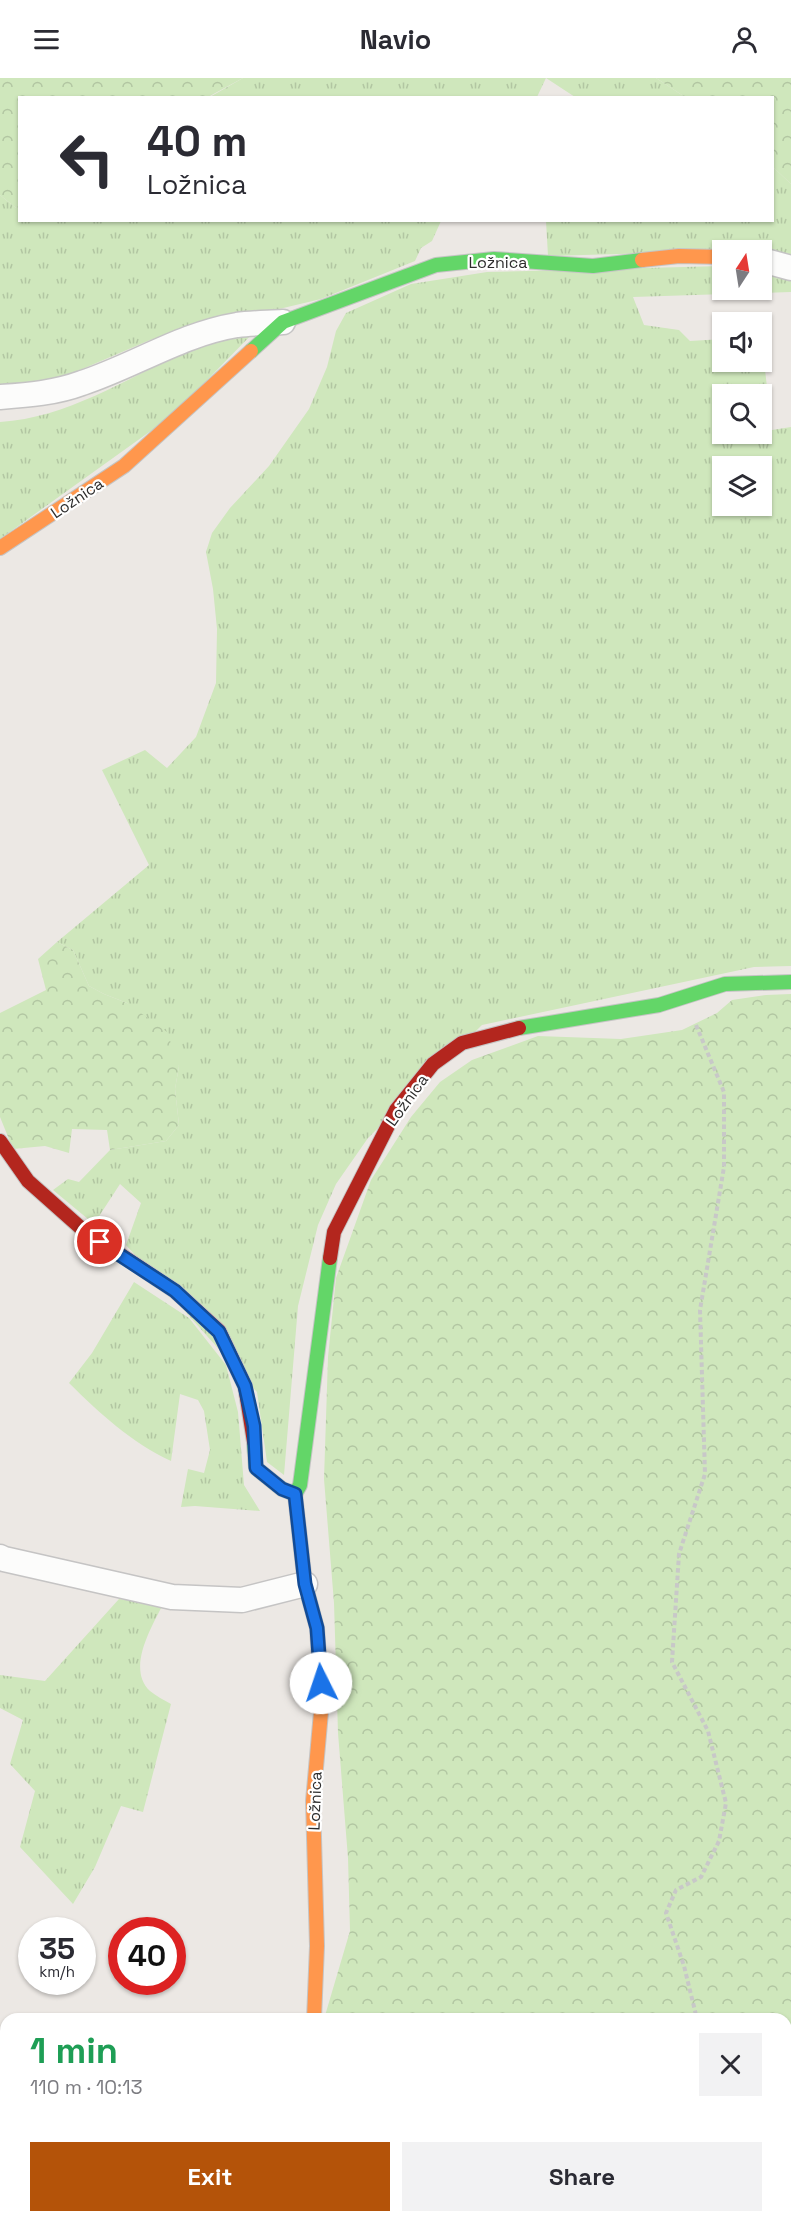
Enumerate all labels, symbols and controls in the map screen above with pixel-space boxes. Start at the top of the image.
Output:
text: Navio [360,22,431,57]
icon: menu [30,23,63,56]
icon: person [728,23,761,56]
text: 40 m [147,115,247,168]
icon: left [48,120,126,198]
text: Ložnica [147,167,247,202]
north arrow [712,240,772,300]
map controls [712,240,772,516]
street label: Ložnica [468,252,528,273]
button: sound [712,312,772,372]
button: search [712,384,772,444]
button: layers [712,456,772,516]
street label: Ložnica [47,473,107,523]
street label: Ložnica [381,1070,433,1130]
pin [74,1216,125,1267]
icon: arrive [83,1225,116,1258]
position arrow [289,1651,353,1715]
street label: Ložnica [303,1771,327,1831]
speed limit sign: 40 [108,1917,186,1995]
text: 35 [39,1929,75,1968]
text: km/h [39,1962,75,1981]
text: 1 min [30,2028,118,2074]
button: close [699,2033,762,2096]
text: 110 m · 10:13 [30,2074,143,2100]
button: Exit [30,2142,390,2211]
button: Share [402,2142,762,2211]

